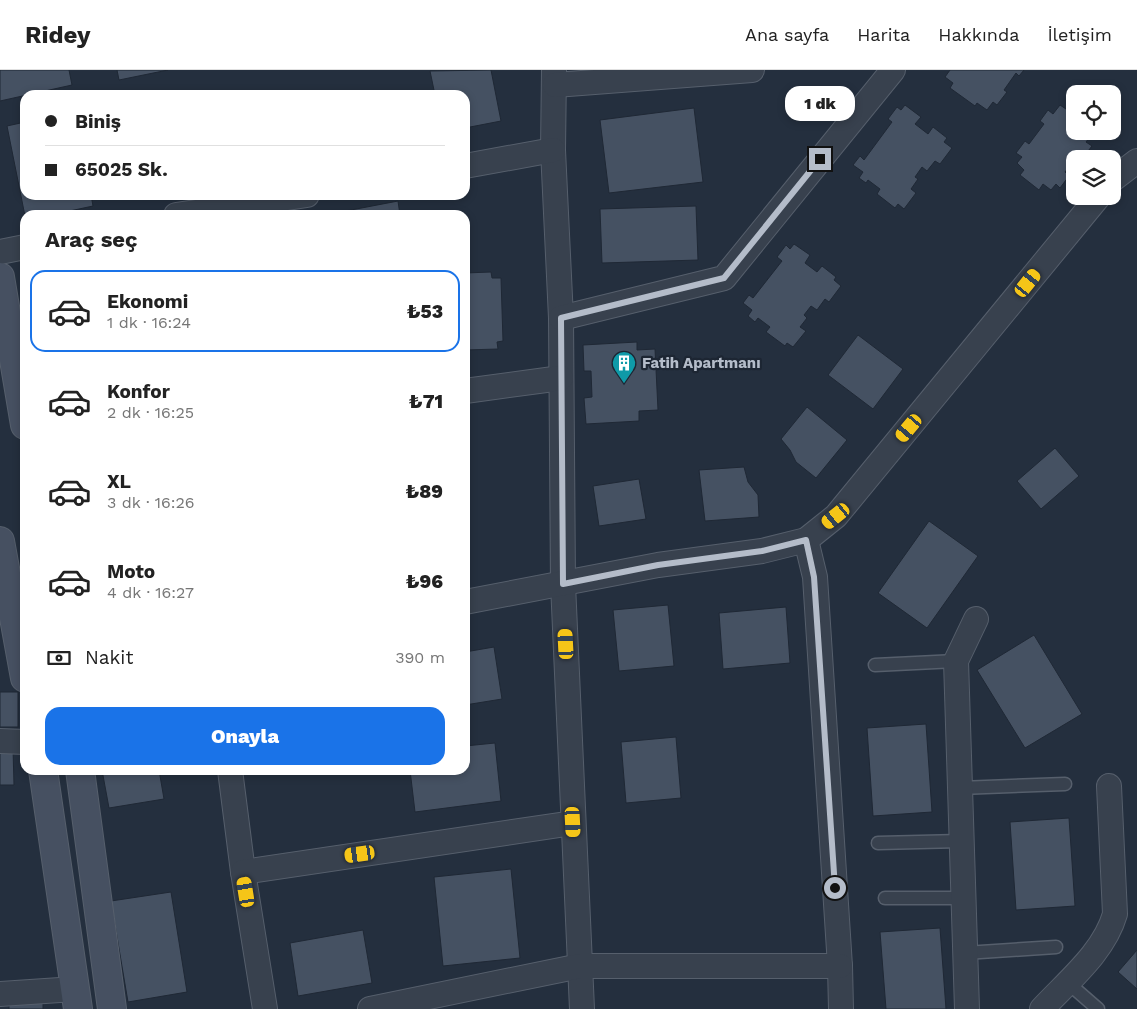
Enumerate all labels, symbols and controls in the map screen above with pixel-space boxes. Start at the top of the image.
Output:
text: Ridey [25,21,91,49]
text: Ana sayfa [745,24,829,45]
text: Harita [857,24,910,45]
text: Hakkında [938,24,1019,45]
text: İletişim [1047,24,1112,45]
map controls [1066,85,1121,205]
button: locate [1066,85,1121,140]
callout: 1 dk [785,87,855,122]
text: 1 dk [804,94,836,113]
text: Biniş [75,110,121,133]
route end [809,148,831,170]
button: layers [1066,150,1121,205]
text: 65025 Sk. [75,158,168,181]
text: Araç seç [45,227,138,252]
car [1012,267,1043,299]
icon: car [47,289,92,334]
text: Ekonomi [107,290,188,313]
text: ₺53 [407,300,443,323]
text: 1 dk · 16:24 [107,313,191,332]
building icon: Fatih Apartmanı [611,350,637,384]
place label: Fatih Apartmanı [642,354,761,372]
icon: car [47,379,92,424]
text: Konfor [107,380,170,403]
text: ₺71 [409,390,443,413]
text: 2 dk · 16:25 [107,403,194,422]
car [893,412,924,444]
icon: car [47,469,92,514]
text: XL [107,470,131,493]
text: ₺89 [405,480,443,503]
text: 3 dk · 16:26 [107,493,195,512]
car [819,501,852,531]
icon: car [47,559,92,604]
text: Moto [107,560,155,583]
text: ₺96 [406,570,443,593]
text: 4 dk · 16:27 [107,583,194,602]
car [557,629,574,659]
icon: cash [45,644,73,672]
text: Nakit [85,646,133,669]
text: 390 m [395,648,445,667]
button: Onayla [45,707,445,765]
car [564,807,581,837]
car [344,844,375,864]
car [236,876,255,908]
route start [824,877,846,899]

